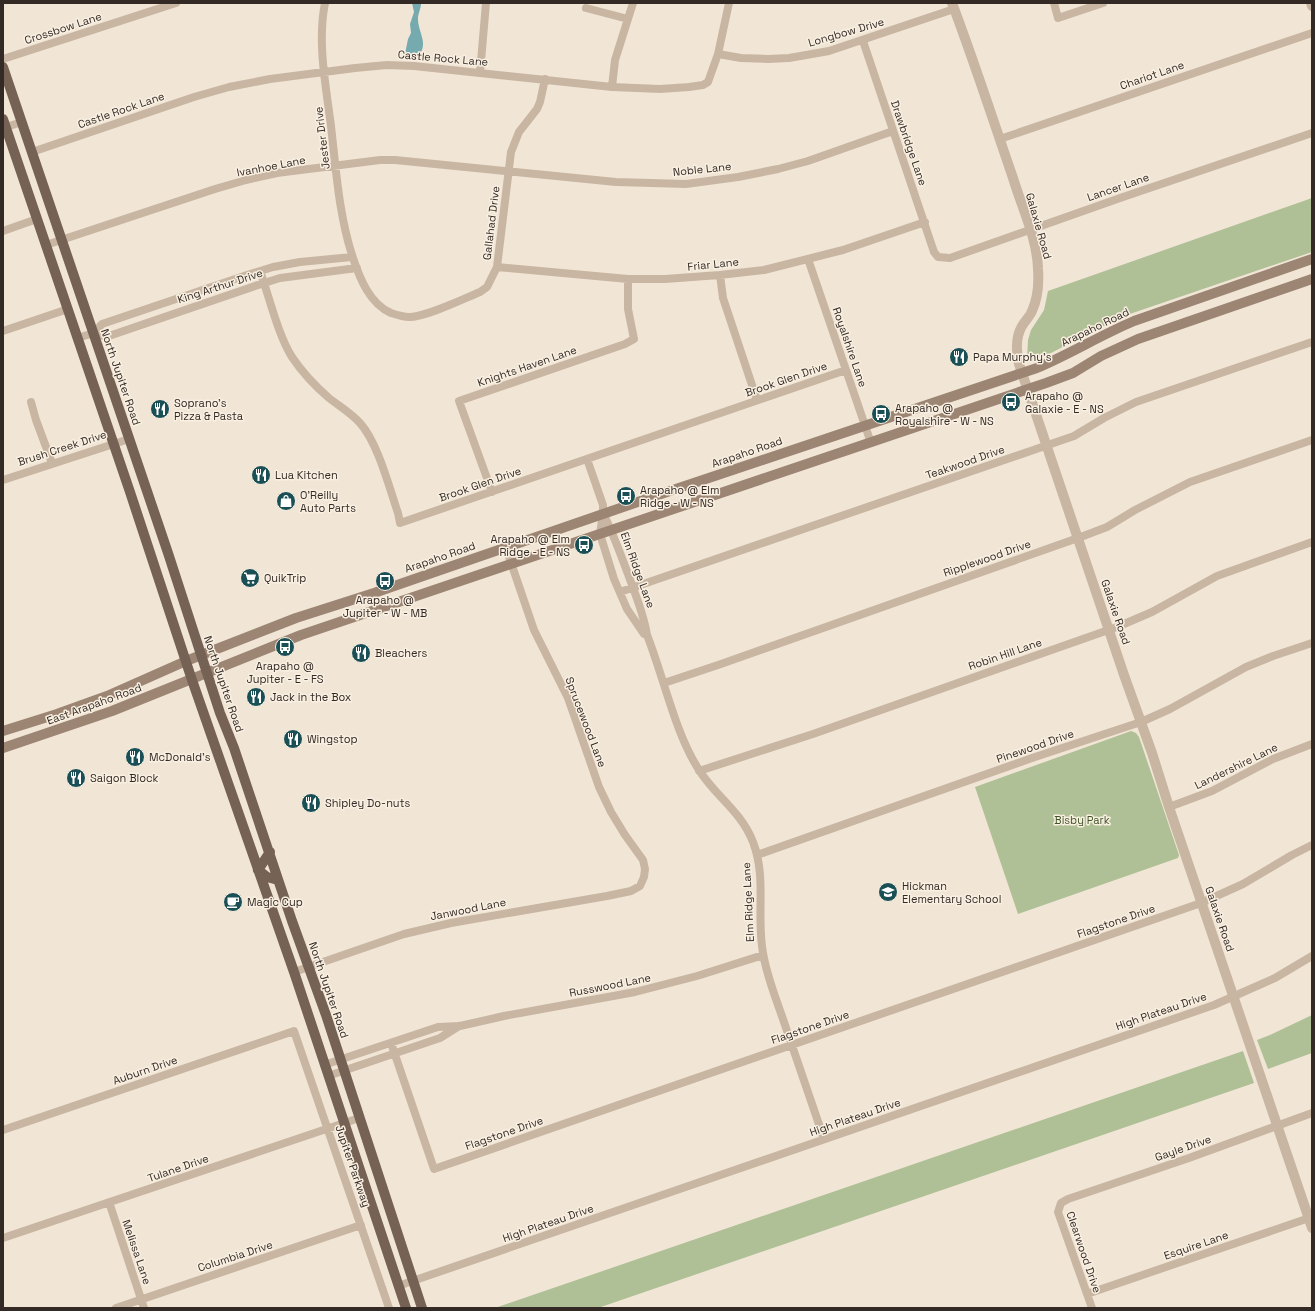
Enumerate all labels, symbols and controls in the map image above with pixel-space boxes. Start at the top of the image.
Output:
street label: Crossbow Lane [23,9,103,47]
street label: Longbow Drive [806,14,886,50]
street label: Castle Rock Lane [397,47,489,69]
street label: Chariot Lane [1118,57,1186,93]
street label: Castle Rock Lane [76,89,166,131]
street label: Drawbridge Lane [888,99,930,187]
street label: Jester Drive [311,106,333,170]
street label: Ivanhoe Lane [235,152,307,180]
street label: Noble Lane [672,159,732,179]
street label: Lancer Lane [1085,170,1151,204]
street label: Gallahad Drive [480,185,502,261]
street label: Galaxie Road [1023,191,1055,261]
street label: Friar Lane [687,254,739,274]
street label: King Arthur Drive [176,266,264,306]
street label: Arapaho Road [1059,304,1131,350]
street label: Royalshire Lane [830,305,870,389]
street label: North Jupiter Road [98,327,144,427]
street label: Knights Haven Lane [476,342,578,390]
restaurant icon: Papa Murphy's [948,346,970,368]
place label: Papa Murphy's [973,350,1052,364]
street label: Brook Glen Drive [743,358,829,400]
place label: Arapaho @ Galaxie - E - NS [1025,389,1104,416]
bus stop icon: Arapaho @ Galaxie - E - NS [1000,391,1022,413]
place label: Soprano’s Pizza & Pasta [174,396,244,423]
restaurant icon: Soprano’s Pizza & Pasta [149,398,171,420]
place label: Arapaho @ Royalshire - W - NS [895,401,994,428]
bus stop icon: Arapaho @ Royalshire - W - NS [870,403,892,425]
street label: Brush Creek Drive [16,427,108,469]
street label: Arapaho Road [710,433,784,471]
street label: Teakwood Drive [924,442,1006,482]
street label: Brook Glen Drive [437,463,523,505]
restaurant icon: Lua Kitchen [250,464,272,486]
place label: Lua Kitchen [275,468,338,482]
place label: Arapaho @ Elm Ridge - W - NS [640,483,719,510]
bus stop icon: Arapaho @ Elm Ridge - W - NS [615,485,637,507]
place label: O’Reilly Auto Parts [300,488,356,515]
shop icon: O’Reilly Auto Parts [275,490,297,512]
street label: Elm Ridge Lane [618,530,658,610]
place label: Arapaho @ Elm Ridge - E - NS [491,532,570,559]
bus stop icon: Arapaho @ Elm Ridge - E - NS [573,534,595,556]
street label: Ripplewood Drive [941,536,1033,580]
street label: Arapaho Road [403,538,477,576]
supermarket icon: QuikTrip [239,567,261,589]
bus stop icon: Arapaho @ Jupiter - W - MB [374,570,396,592]
place label: QuikTrip [264,571,306,585]
street label: Galaxie Road [1098,577,1134,647]
place label: Arapaho @ Jupiter - W - MB [343,593,427,620]
street label: North Jupiter Road [201,634,247,734]
street label: Robin Hill Lane [966,635,1044,673]
bus stop icon: Arapaho @ Jupiter - E - FS [274,636,296,658]
restaurant icon: Bleachers [350,642,372,664]
place label: Bleachers [375,646,428,660]
place label: Arapaho @ Jupiter - E - FS [246,659,324,686]
street label: Sprucewood Lane [562,675,610,769]
street label: East Arapaho Road [45,680,143,728]
restaurant icon: Jack in the Box [245,686,267,708]
place label: Jack in the Box [270,690,352,704]
street label: Pinewood Drive [994,726,1076,766]
restaurant icon: Wingstop [282,728,304,750]
place label: Wingstop [307,732,358,746]
street label: Landershire Lane [1192,740,1280,792]
restaurant icon: McDonald's [124,746,146,768]
place label: McDonald's [149,750,211,764]
restaurant icon: Saigon Block [65,767,87,789]
place label: Saigon Block [90,771,159,785]
restaurant icon: Shipley Do-nuts [300,792,322,814]
place label: Shipley Do-nuts [325,796,411,810]
park label: Bisby Park [1054,813,1110,827]
street label: Elm Ridge Lane [739,862,757,942]
place label: Hickman Elementary School [902,879,1001,906]
school or university icon: Hickman Elementary School [877,881,899,903]
street label: Galaxie Road [1202,884,1238,954]
cafe icon: Magic Cup [222,891,244,913]
place label: Magic Cup [247,895,303,909]
street label: Janwood Lane [429,895,507,923]
street label: Flagstone Drive [1075,901,1157,941]
street label: North Jupiter Road [306,940,352,1040]
street label: Russwood Lane [568,970,652,1000]
street label: High Plateau Drive [1114,989,1208,1033]
street label: Flagstone Drive [769,1007,851,1047]
street label: Auburn Drive [111,1052,179,1088]
street label: High Plateau Drive [808,1095,902,1139]
street label: Flagstone Drive [463,1113,545,1153]
street label: Jupiter Parkway [332,1123,374,1209]
street label: Gayle Drive [1153,1132,1213,1164]
street label: Tulane Drive [146,1151,210,1185]
street label: High Plateau Drive [501,1201,595,1245]
street label: Clearwood Drive [1063,1209,1105,1295]
street label: Melissa Lane [119,1218,155,1286]
street label: Esquire Lane [1162,1227,1230,1263]
street label: Columbia Drive [196,1237,274,1275]

